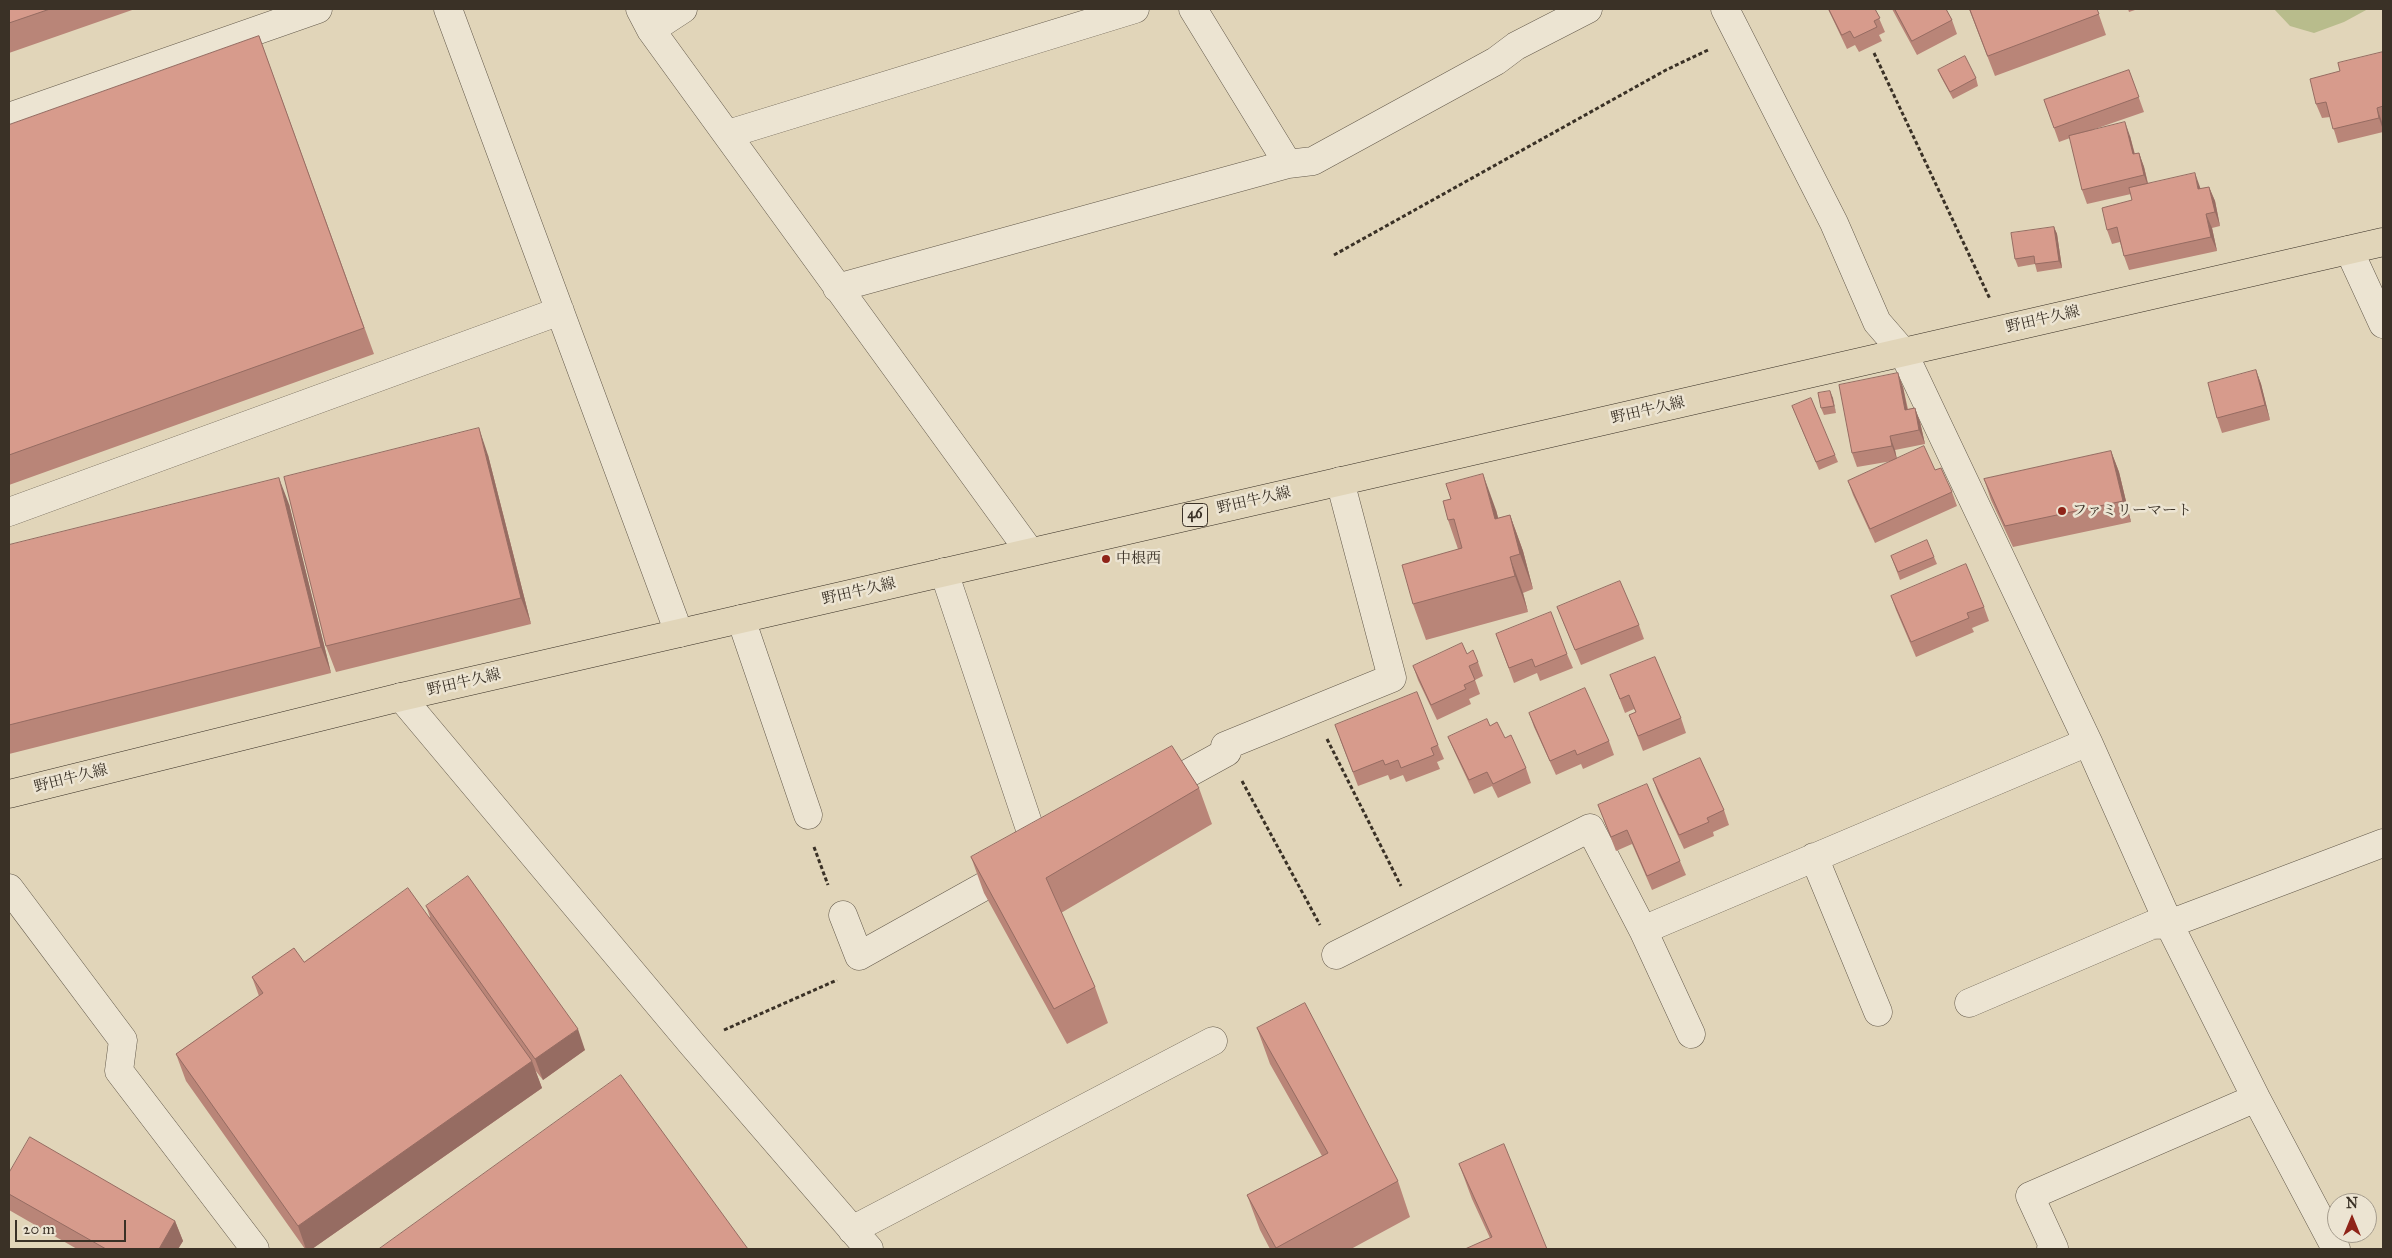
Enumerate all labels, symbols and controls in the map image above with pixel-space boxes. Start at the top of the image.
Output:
street label: 野田牛久線 [2004,303,2082,337]
street label: 野田牛久線 [1609,394,1687,428]
street label: 野田牛久線 [1215,484,1293,518]
place label: ファミリーマート [2072,502,2192,520]
road number: 46 [1182,504,1208,526]
marker: ファミリーマート [2056,505,2068,517]
place label: 中根西 [1116,550,1161,568]
marker: 中根西 [1100,553,1112,565]
street label: 野田牛久線 [820,575,898,609]
street label: 野田牛久線 [425,666,503,700]
street label: 野田牛久線 [32,761,110,797]
north arrow [2327,1193,2377,1243]
text: N [2346,1195,2358,1212]
scale bar [18,1210,129,1242]
text: 20 m [23,1220,55,1238]

